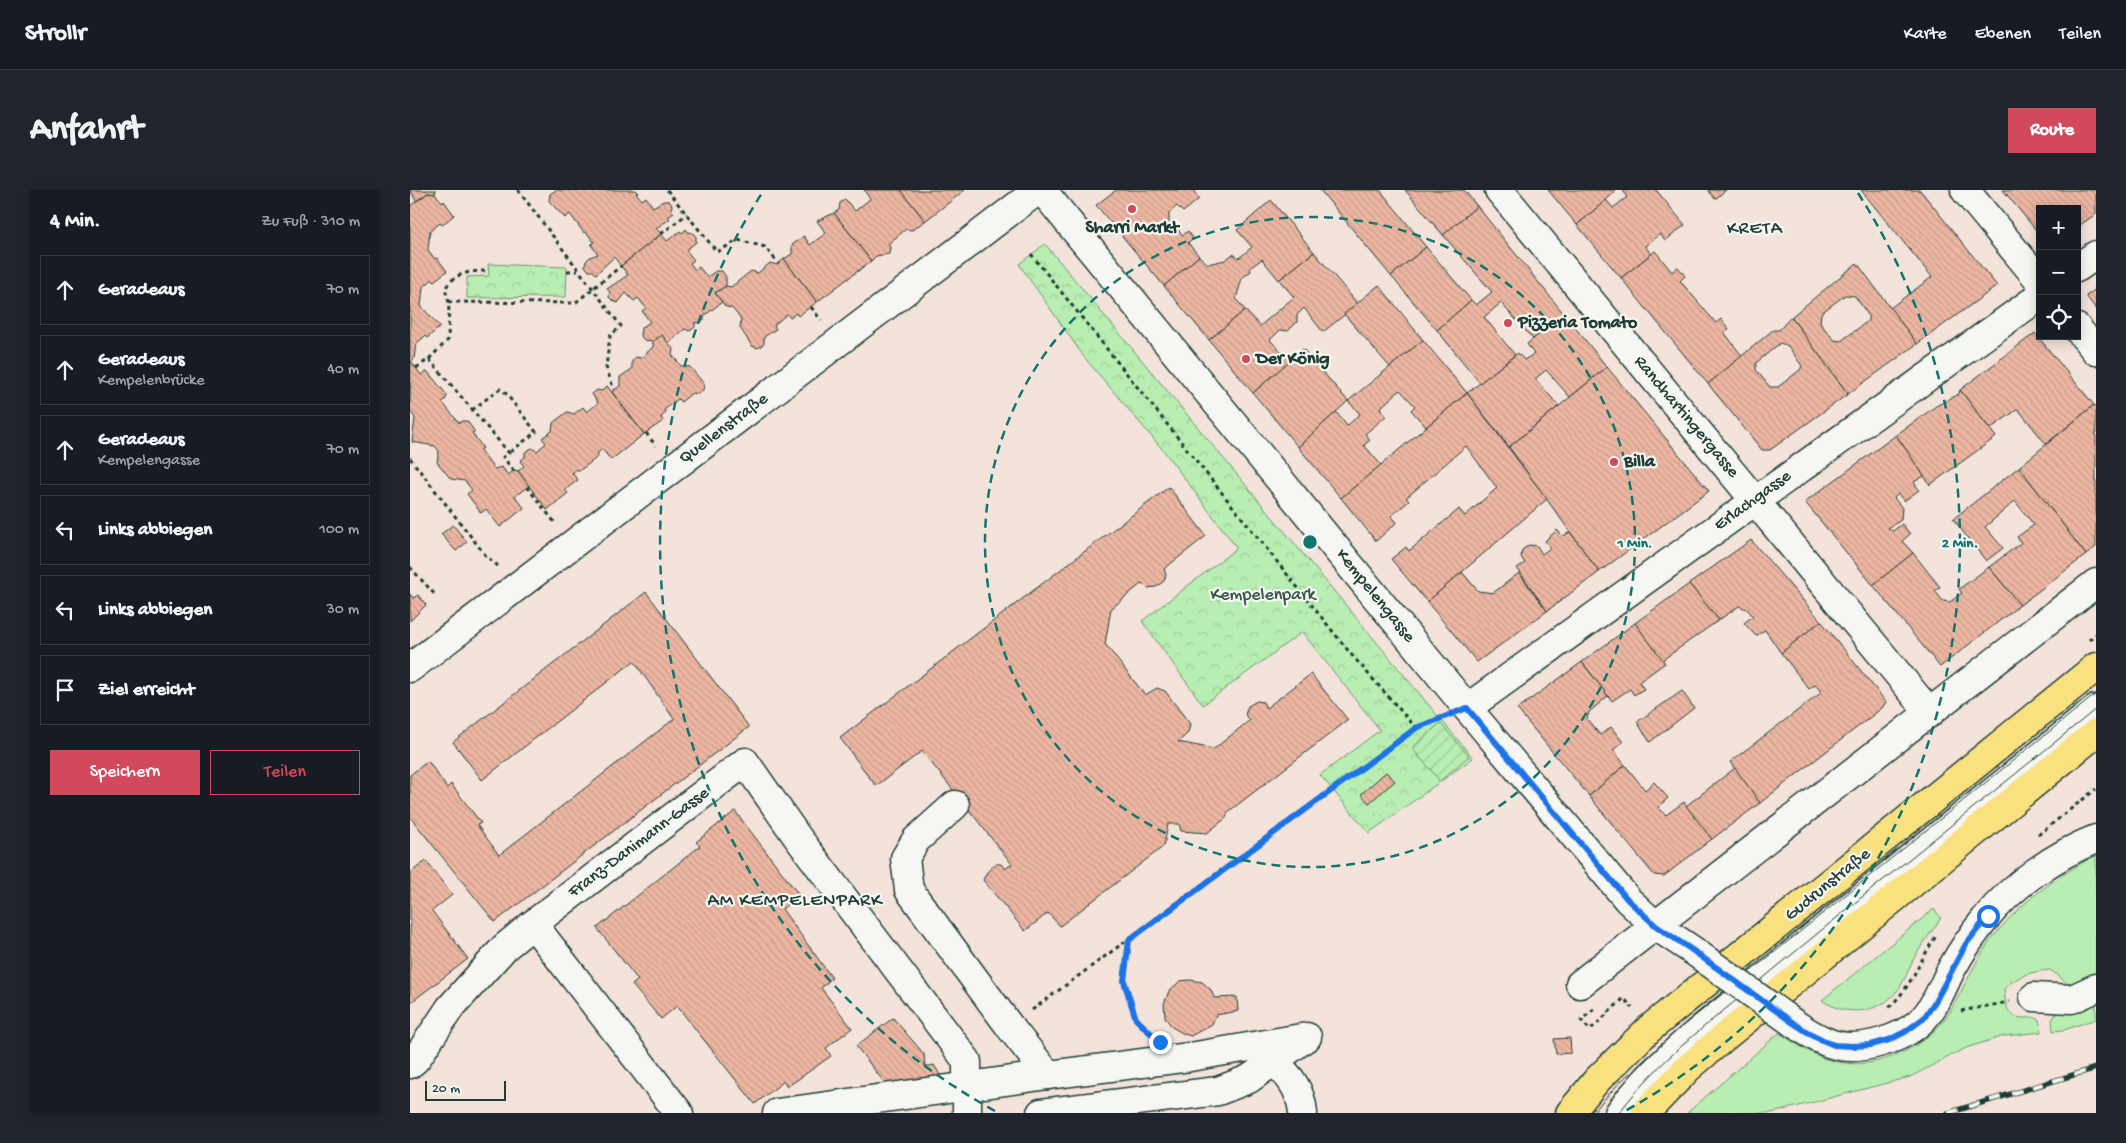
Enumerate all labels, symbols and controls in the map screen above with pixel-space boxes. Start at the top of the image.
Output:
text: Strollr [25,20,86,49]
text: Karte [1904,24,1947,45]
text: Ebenen [1975,24,2031,45]
text: Teilen [2059,24,2101,45]
button: Route [2008,108,2096,153]
text: Anfahrt [30,110,143,151]
marker: Sharri Markt [1126,203,1138,215]
map controls [2036,205,2081,340]
button: + [2036,205,2081,250]
text: 4 Min. [50,210,101,235]
text: Zu Fuß · 310 m [261,213,360,232]
place label: Sharri Markt [1085,218,1180,239]
district label: KRETA [1727,218,1784,241]
button: − [2036,250,2081,295]
icon: ahead [51,276,79,304]
text: Geradeaus [98,279,184,302]
text: 70 m [326,281,359,300]
button: locate [2036,295,2081,340]
place label: Pizzeria Tomato [1517,313,1638,334]
marker: Pizzeria Tomato [1502,317,1514,329]
text: Geradeaus [98,349,184,372]
place label: Der König [1254,349,1330,370]
street label: Randhartingergasse [1629,352,1744,483]
marker: Der König [1240,353,1252,365]
icon: ahead [51,356,79,384]
text: 40 m [327,361,359,380]
text: Kempelenbrücke [98,372,204,391]
street label: Quellenstraße [675,388,773,469]
text: Geradeaus [98,429,184,452]
icon: ahead [51,436,79,464]
text: 70 m [326,441,359,460]
text: Kempelengasse [98,452,200,471]
place label: Billa [1623,452,1656,473]
marker: Billa [1608,456,1620,468]
street label: Erlachgasse [1710,466,1796,536]
icon: left [51,516,79,544]
text: Links abbiegen [98,519,212,542]
text: 100 m [319,521,359,540]
centre of rings [1301,533,1319,551]
text: 1 Min. [1616,535,1653,553]
text: 2 Min. [1942,535,1978,553]
street label: Kempelengasse [1331,545,1420,648]
park label: Kempelenpark [1210,585,1318,606]
icon: left [51,596,79,624]
text: Links abbiegen [98,599,212,622]
text: 30 m [326,601,359,620]
icon: arrive [51,676,79,704]
text: Ziel erreicht [98,679,195,702]
button: Speichern [50,750,200,795]
button: Teilen [210,750,360,795]
street label: Franz-Danimann-Gasse [563,783,714,904]
street label: Gudrunstraße [1781,844,1876,926]
district label: AM KEMPELENPARK [707,890,884,913]
route start [1977,905,2000,928]
route end [1149,1031,1172,1054]
scale bar [425,1078,506,1101]
text: 20 m [432,1081,460,1098]

